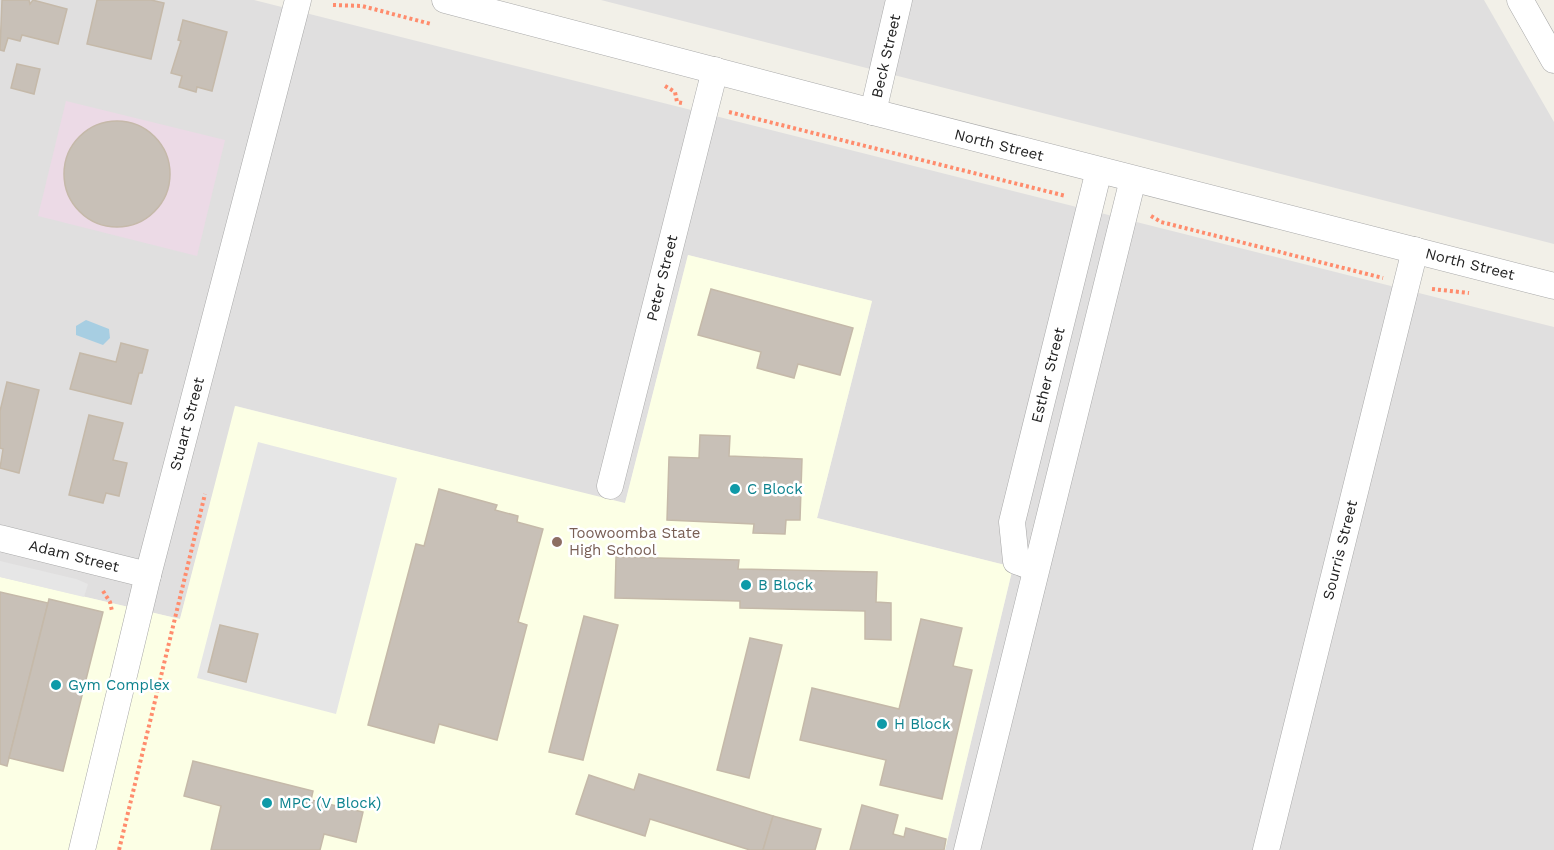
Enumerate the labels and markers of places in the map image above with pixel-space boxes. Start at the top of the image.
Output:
place label: C Block [747,480,803,498]
marker: C Block [728,482,742,496]
place label: Toowoomba State High School [569,524,700,559]
marker: Toowoomba State High School [550,535,564,549]
place label: B Block [758,576,814,594]
marker: B Block [739,578,753,592]
place label: Gym Complex [68,676,170,694]
marker: Gym Complex [49,678,63,692]
place label: H Block [894,715,951,733]
marker: H Block [875,717,889,731]
place label: MPC (V Block) [279,794,381,812]
marker: MPC (V Block) [260,796,274,810]

